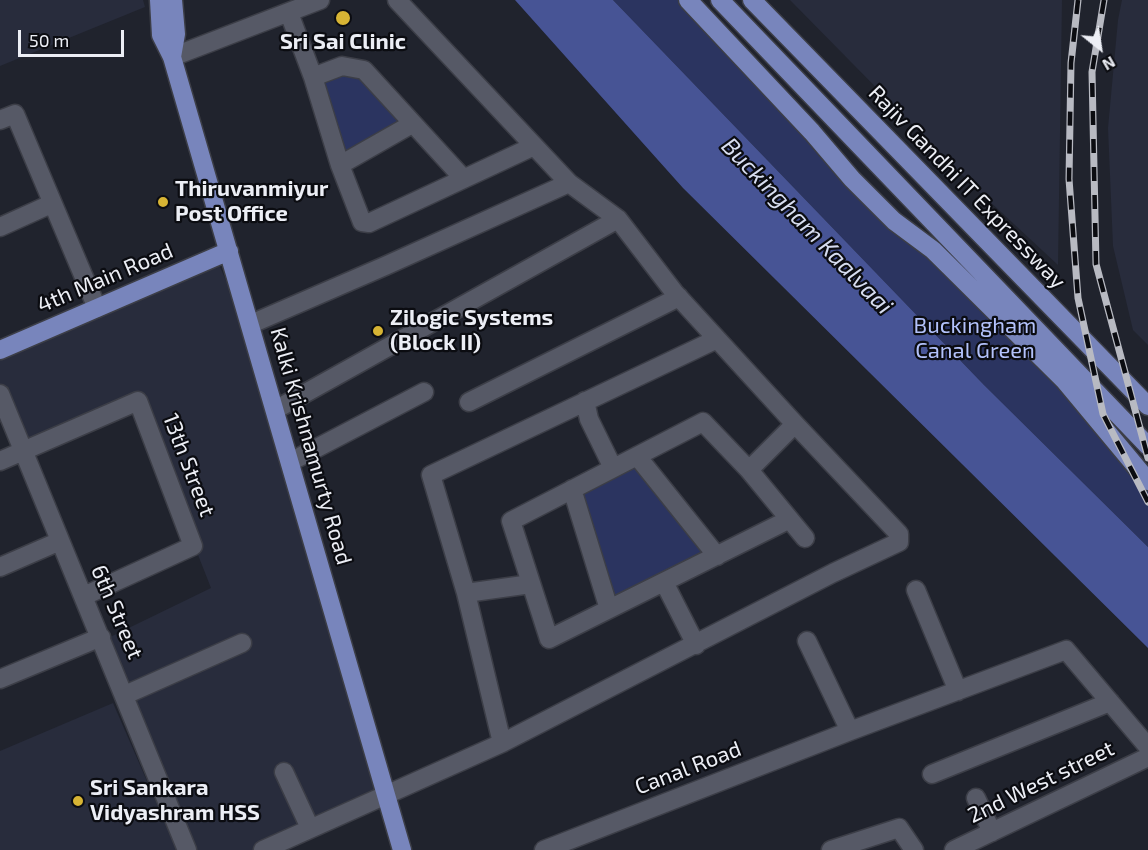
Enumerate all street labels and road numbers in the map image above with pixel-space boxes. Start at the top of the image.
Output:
street label: Rajiv Gandhi IT Expressway [863,80,1071,294]
street label: 4th Main Road [33,238,177,318]
street label: Kalki Krishnamurty Road [264,324,358,568]
street label: 13th Street [157,410,221,520]
street label: 6th Street [85,561,149,663]
street label: 2nd West street [964,735,1118,829]
street label: Canal Road [631,736,745,800]

